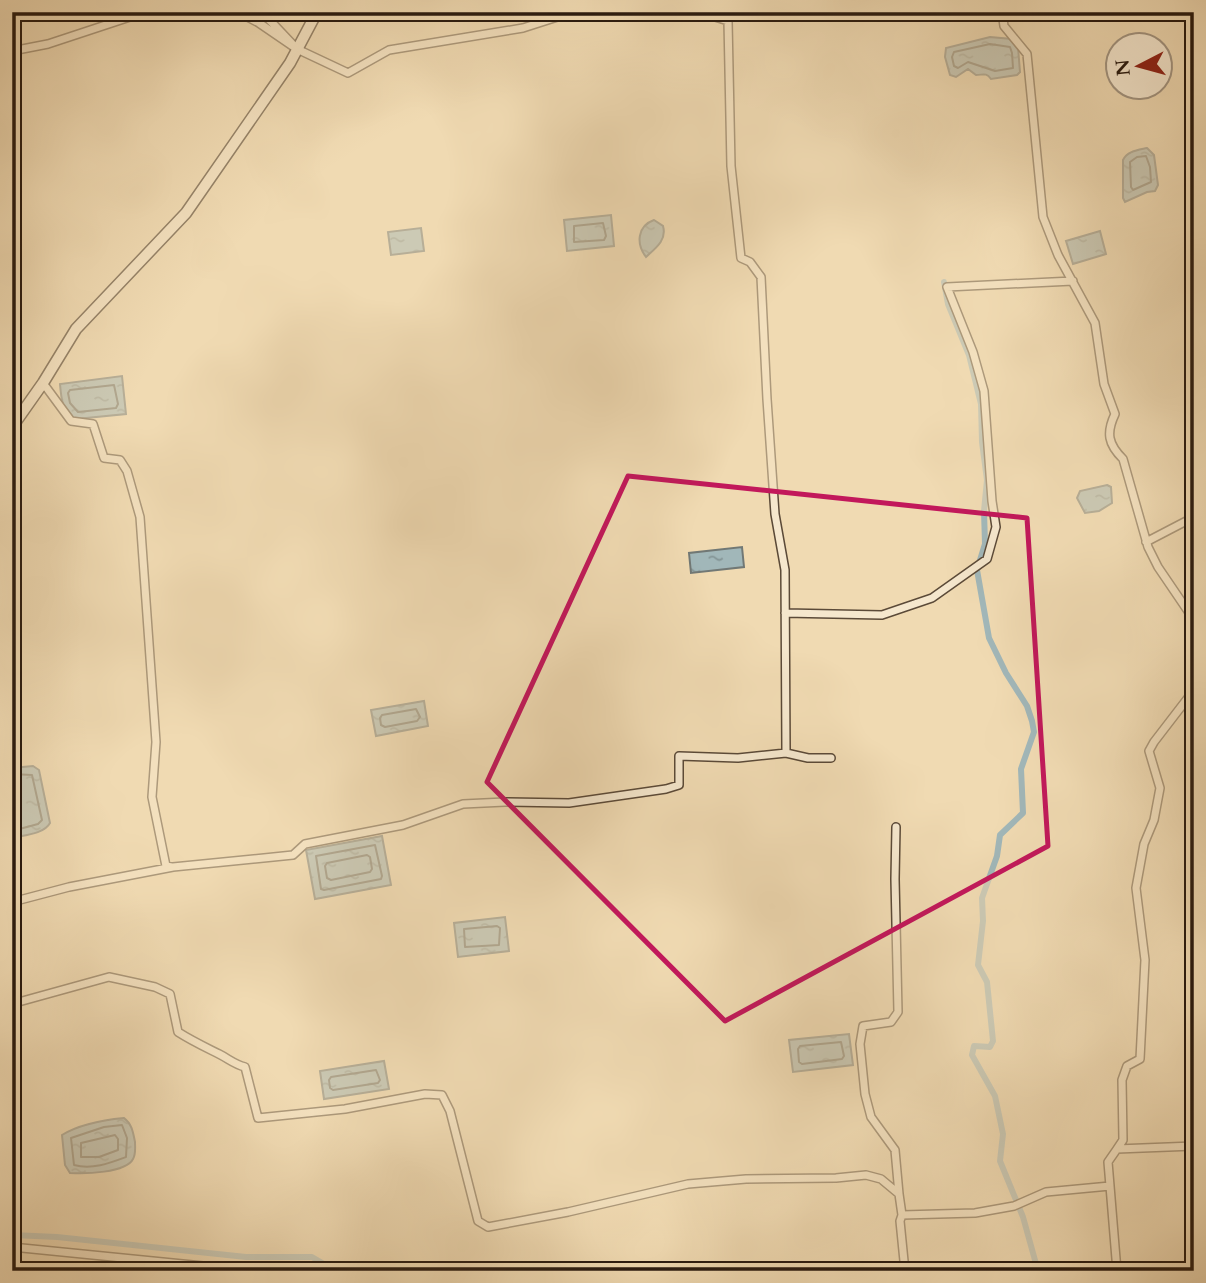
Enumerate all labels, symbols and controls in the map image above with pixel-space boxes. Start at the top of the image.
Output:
north arrow [1104,32,1174,102]
text: N [1109,58,1137,77]

